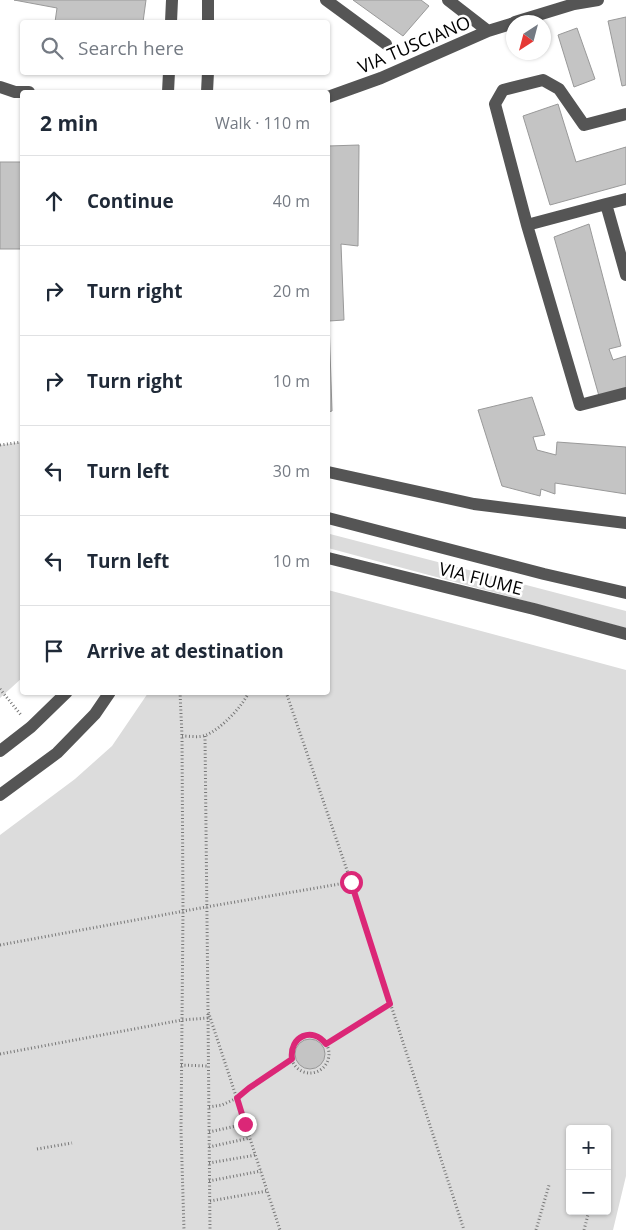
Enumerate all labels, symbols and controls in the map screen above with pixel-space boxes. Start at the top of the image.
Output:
street label: VIA TUSCIANO [354,10,474,78]
north arrow [506,15,551,60]
search box [20,20,330,75]
icon: search [38,34,66,62]
text: Search here [78,35,184,61]
text: 2 min [40,109,98,137]
text: Walk · 110 m [215,112,310,134]
icon: ahead [40,187,68,215]
text: Continue [87,188,174,214]
text: 40 m [273,190,310,212]
icon: right [40,277,68,305]
text: Turn right [87,278,182,304]
text: 20 m [273,280,310,302]
icon: right [40,367,68,395]
text: Turn right [87,368,182,394]
text: 10 m [273,370,310,392]
icon: left [40,457,68,485]
text: Turn left [87,458,169,484]
text: 30 m [273,460,310,482]
icon: left [40,547,68,575]
text: Turn left [87,548,169,574]
text: 10 m [273,550,310,572]
street label: VIA FIUME [437,556,525,600]
icon: arrive [40,637,68,665]
text: Arrive at destination [87,638,284,664]
route start [340,871,363,894]
route end [234,1113,257,1136]
map controls [566,1125,611,1215]
button: + [566,1125,611,1170]
button: − [566,1170,611,1215]

